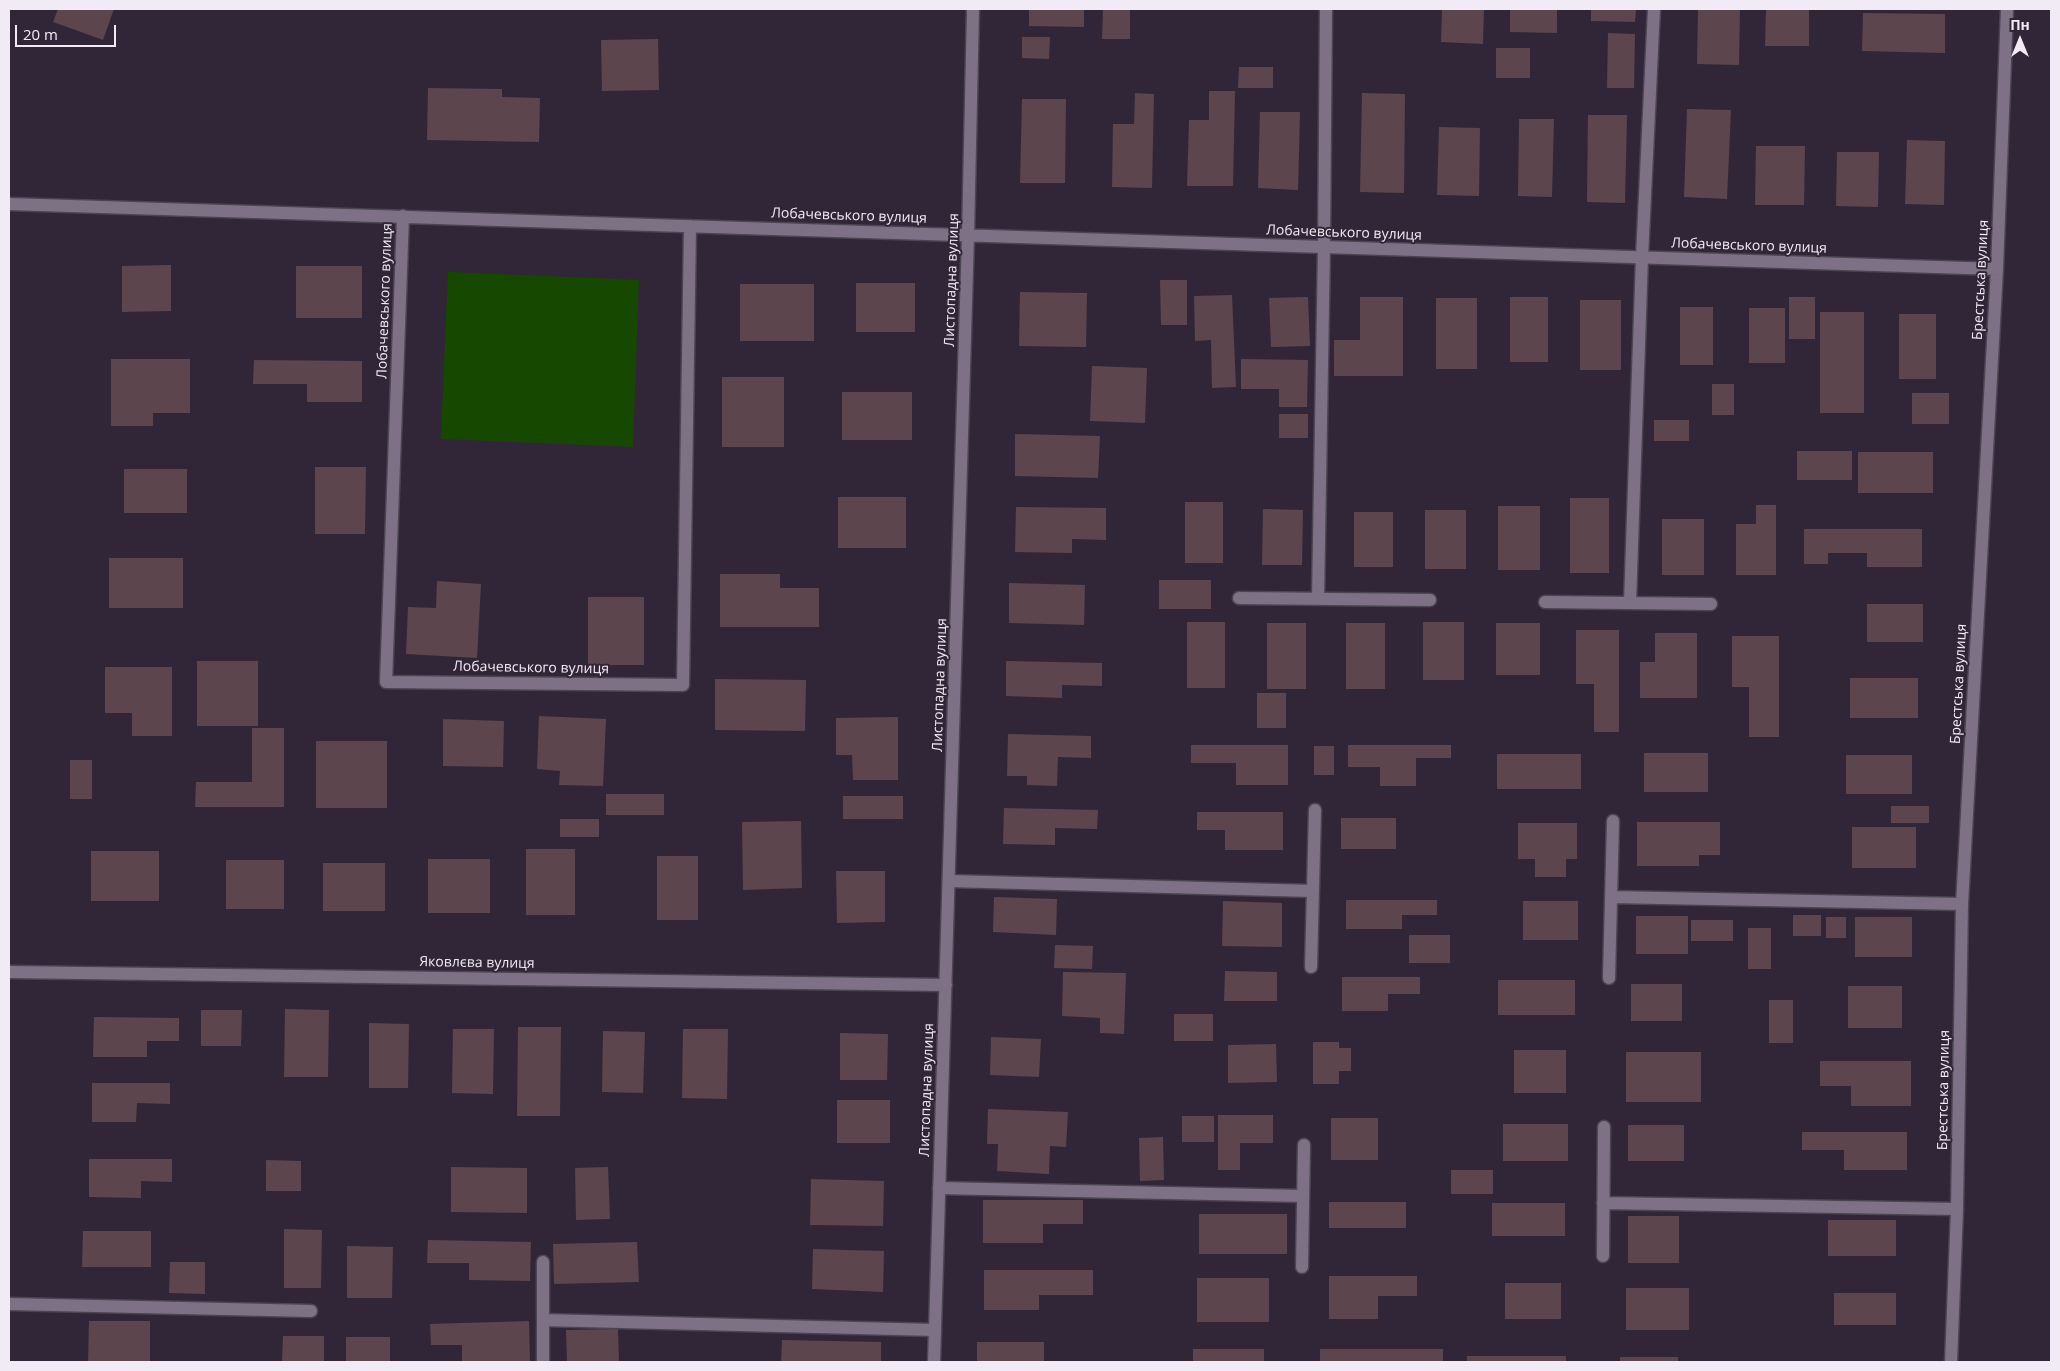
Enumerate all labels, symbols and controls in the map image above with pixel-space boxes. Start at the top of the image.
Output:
scale bar [18,15,119,47]
north arrow [1995,15,2045,65]
text: Пн [2010,15,2030,34]
text: 20 m [23,24,58,44]
street label: Лобачевського вулиця [771,205,927,227]
street label: Листопадна вулиця [941,213,963,347]
street label: Брестська вулиця [1969,219,1993,341]
street label: Лобачевського вулиця [1266,222,1422,244]
street label: Лобачевського вулиця [374,223,396,379]
street label: Лобачевського вулиця [1671,235,1827,257]
street label: Листопадна вулиця [929,618,951,752]
street label: Брестська вулиця [1947,623,1971,745]
street label: Лобачевського вулиця [453,658,609,678]
street label: Яковлєва вулиця [419,954,535,972]
street label: Листопадна вулиця [916,1023,938,1157]
street label: Брестська вулиця [1935,1030,1953,1150]

